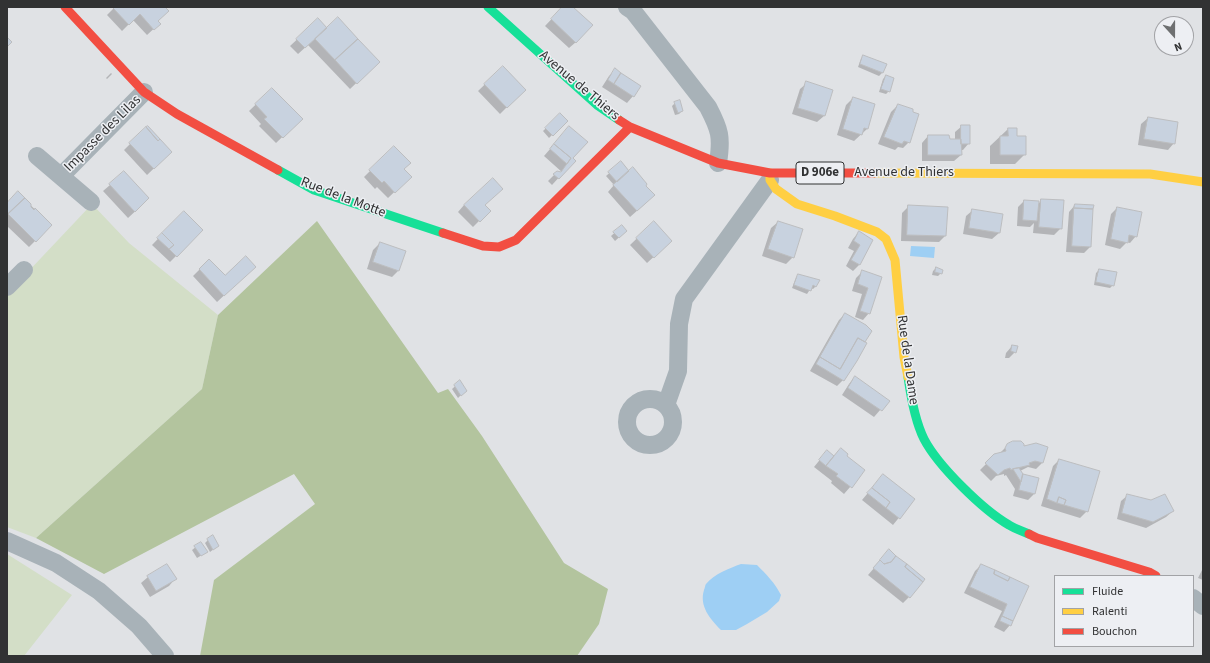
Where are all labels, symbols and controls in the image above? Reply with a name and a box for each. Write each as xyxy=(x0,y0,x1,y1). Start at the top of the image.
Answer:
north arrow xyxy=(1154,16,1194,56)
text: N xyxy=(1172,38,1184,55)
street label: Avenue de Thiers xyxy=(535,48,623,124)
street label: Impasse des Lilas xyxy=(61,92,145,176)
road number: D 906e xyxy=(796,162,844,184)
street label: Avenue de Thiers xyxy=(854,165,954,181)
street label: Rue de la Motte xyxy=(298,174,388,222)
street label: Rue de la Dame xyxy=(892,314,922,406)
legend xyxy=(1054,575,1194,647)
text: Fluide xyxy=(1092,583,1123,600)
text: Ralenti xyxy=(1092,603,1127,620)
text: Bouchon xyxy=(1092,623,1137,640)

